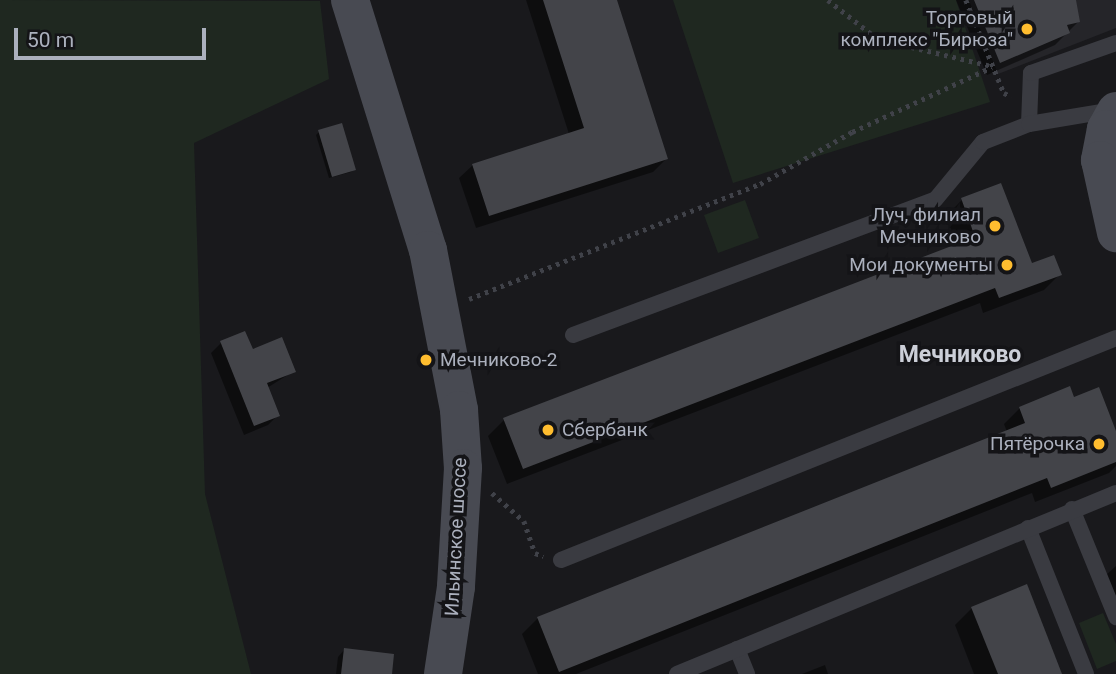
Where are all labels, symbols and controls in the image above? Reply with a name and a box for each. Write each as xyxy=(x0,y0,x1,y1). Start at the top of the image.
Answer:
place label: Торговый комплекс "Бирюза" xyxy=(841,7,1013,51)
scale bar xyxy=(18,14,210,58)
marker: Торговый комплекс "Бирюза" xyxy=(1019,21,1035,37)
text: 50 m xyxy=(27,28,74,52)
place label: Луч, филиал Мечниково xyxy=(872,204,981,248)
marker: Луч, филиал Мечниково xyxy=(987,218,1003,234)
place label: Мои документы xyxy=(849,254,993,276)
marker: Мои документы xyxy=(999,257,1015,273)
district label: Мечниково xyxy=(899,341,1021,369)
place label: Мечниково-2 xyxy=(440,349,557,371)
marker: Мечниково-2 xyxy=(418,352,434,368)
place label: Сбербанк xyxy=(562,419,648,441)
marker: Сбербанк xyxy=(540,422,556,438)
place label: Пятёрочка xyxy=(990,433,1085,455)
marker: Пятёрочка xyxy=(1091,436,1107,452)
street label: Ильинское шоссе xyxy=(440,457,472,617)

